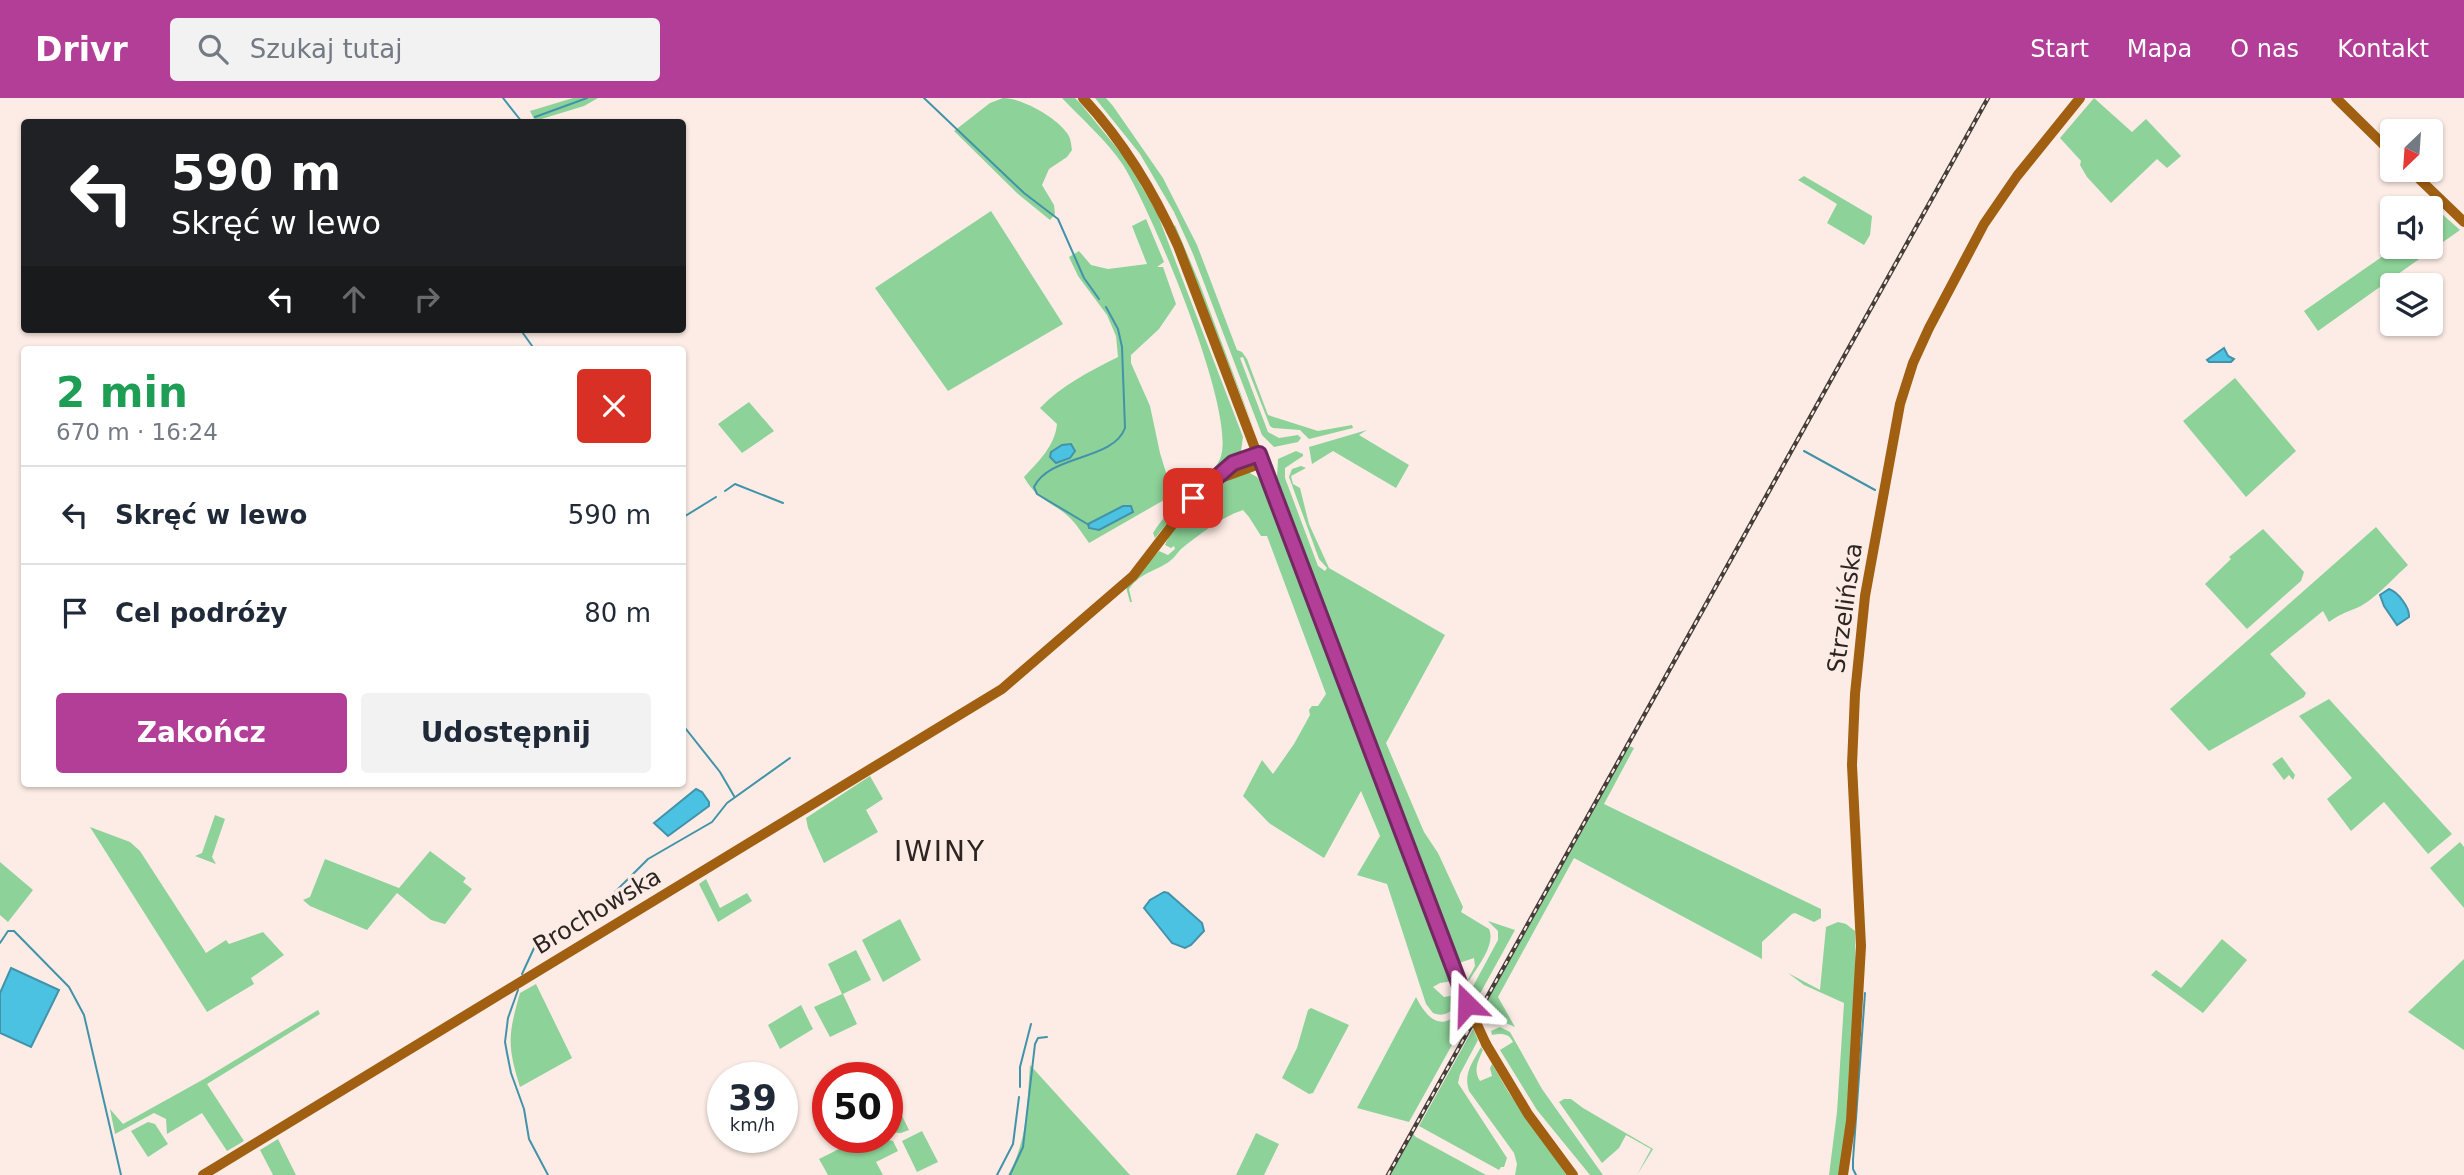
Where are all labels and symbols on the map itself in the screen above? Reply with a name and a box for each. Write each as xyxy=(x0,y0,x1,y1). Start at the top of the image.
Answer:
north arrow xyxy=(2380,119,2443,182)
pin xyxy=(1163,468,1223,528)
street label: Strzelińska xyxy=(1822,541,1868,675)
district label: IWINY xyxy=(894,835,986,868)
street label: Brochowska xyxy=(528,862,666,960)
position arrow xyxy=(1430,967,1504,1041)
speed limit sign: 50 xyxy=(812,1062,903,1153)

